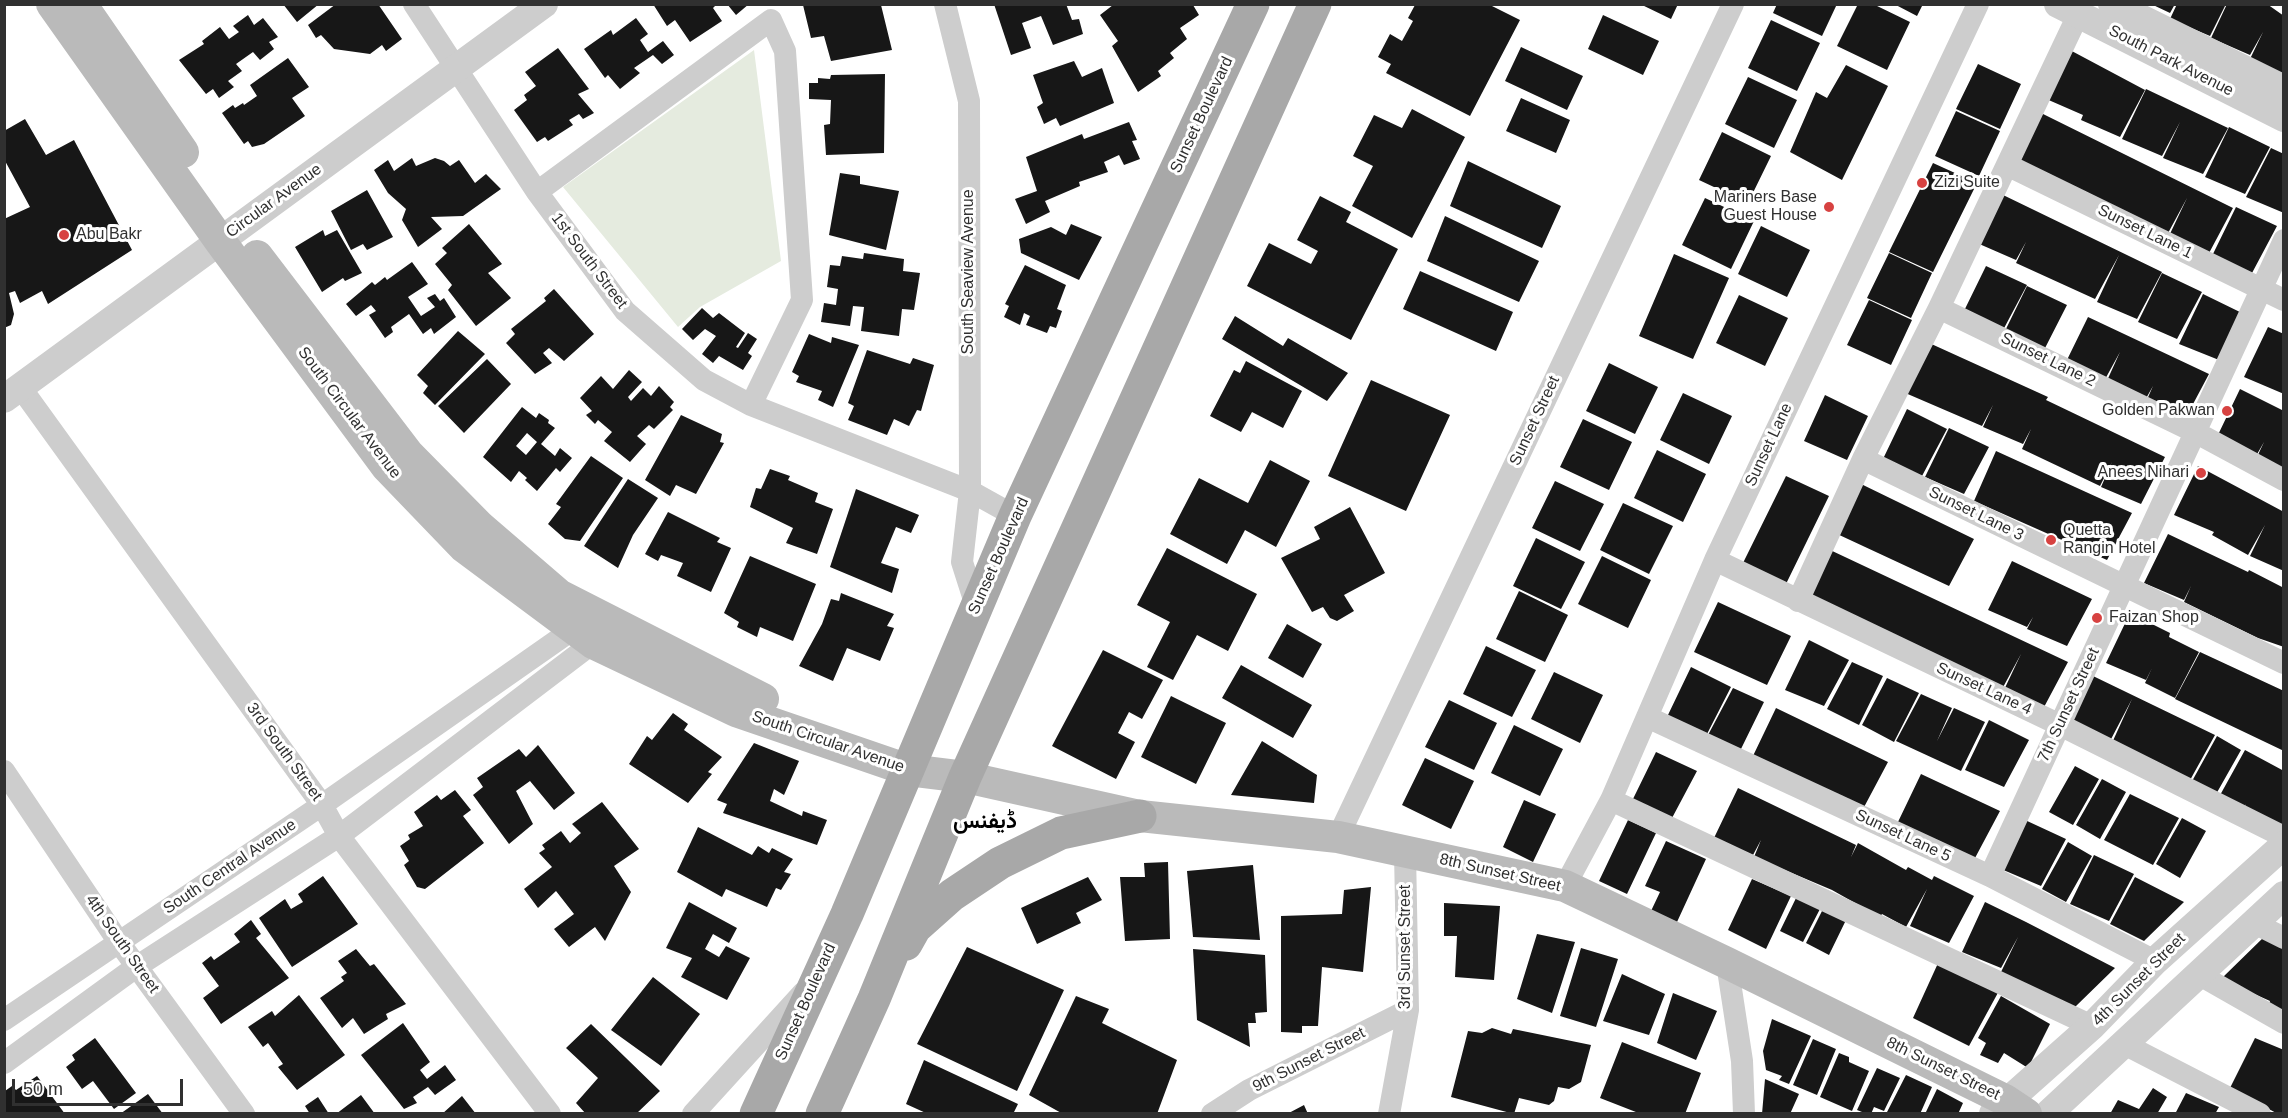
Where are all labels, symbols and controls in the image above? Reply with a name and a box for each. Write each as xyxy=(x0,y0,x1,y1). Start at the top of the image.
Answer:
street label: South Park Avenue xyxy=(2105,21,2237,101)
street label: Sunset Boulevard xyxy=(1167,54,1237,176)
street label: Circular Avenue xyxy=(222,160,326,242)
place label: Zizi Suite xyxy=(1934,173,2000,193)
marker: Zizi Suite xyxy=(1915,176,1929,190)
place label: Mariners Base Guest House xyxy=(1714,188,1817,226)
street label: South Seaview Avenue xyxy=(959,189,979,355)
marker: Mariners Base Guest House xyxy=(1822,200,1836,214)
street label: Sunset Lane 1 xyxy=(2094,201,2196,263)
street label: 1st South Street xyxy=(547,209,631,313)
place label: Abu Bakr xyxy=(76,225,142,245)
marker: Abu Bakr xyxy=(57,228,71,242)
street label: Sunset Lane 2 xyxy=(1997,329,2099,391)
street label: South Circular Avenue xyxy=(293,343,405,483)
street label: Sunset Street xyxy=(1506,373,1564,469)
street label: Sunset Lane xyxy=(1741,400,1797,490)
place label: Golden Pakwan xyxy=(2102,401,2215,421)
marker: Golden Pakwan xyxy=(2220,404,2234,418)
place label: Anees Nihari xyxy=(2097,463,2189,483)
marker: Anees Nihari xyxy=(2194,466,2208,480)
street label: Sunset Lane 3 xyxy=(1925,483,2027,545)
street label: Sunset Boulevard xyxy=(965,494,1033,618)
place label: Quetta Rangin Hotel xyxy=(2063,521,2156,559)
marker: Quetta Rangin Hotel xyxy=(2044,533,2058,547)
place label: Faizan Shop xyxy=(2109,608,2199,628)
marker: Faizan Shop xyxy=(2090,611,2104,625)
street label: 7th Sunset Street xyxy=(2034,645,2104,765)
street label: Sunset Lane 4 xyxy=(1933,658,2035,720)
street label: 3rd South Street xyxy=(242,699,326,805)
street label: South Circular Avenue xyxy=(749,707,907,777)
street label: Sunset Lane 5 xyxy=(1852,805,1954,867)
district label: ڈیفنس xyxy=(953,809,1017,835)
street label: South Central Avenue xyxy=(160,815,300,919)
street label: 8th Sunset Street xyxy=(1438,850,1562,896)
street label: 3rd Sunset Street xyxy=(1396,885,1416,1009)
street label: 4th South Street xyxy=(81,891,163,997)
street label: 4th Sunset Street xyxy=(2089,930,2189,1030)
street label: Sunset Boulevard xyxy=(772,940,840,1064)
street label: 9th Sunset Street xyxy=(1250,1023,1368,1097)
street label: 8th Sunset Street xyxy=(1883,1033,2003,1105)
scale bar xyxy=(15,1067,186,1105)
text: 50 m xyxy=(23,1079,63,1099)

